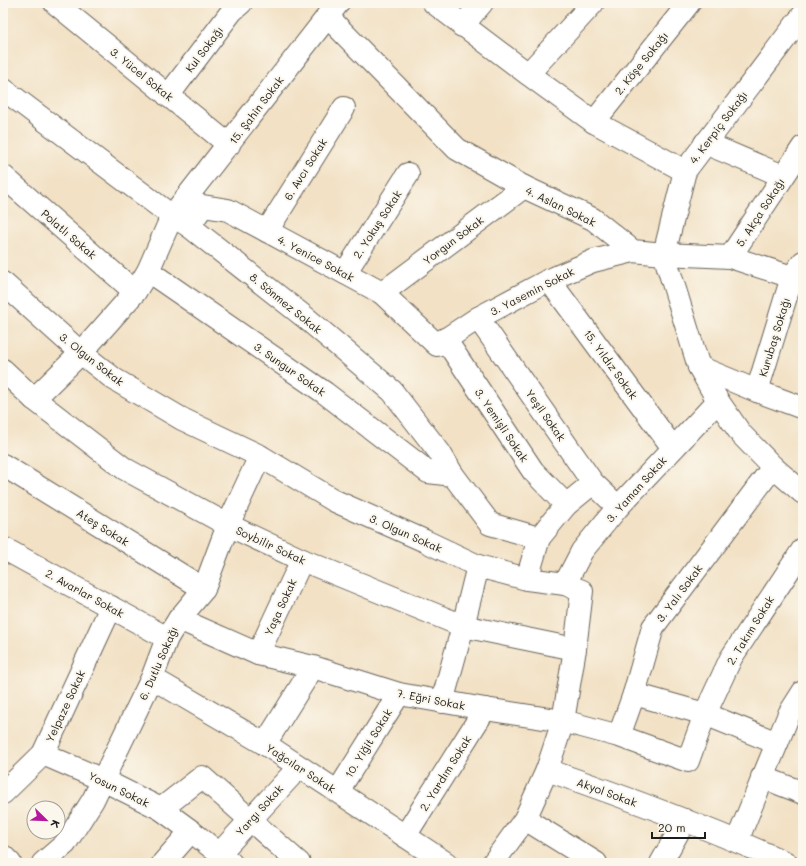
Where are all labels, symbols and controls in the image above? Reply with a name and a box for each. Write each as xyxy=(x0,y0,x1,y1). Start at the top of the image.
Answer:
street label: Kul Sokağı xyxy=(182,23,226,75)
street label: 2. Köşe Sokağı xyxy=(611,28,671,98)
street label: 3. Yücel Sokak xyxy=(107,44,177,104)
street label: 15. Şahin Sokak xyxy=(225,73,287,147)
street label: 4. Kerpiç Sokağı xyxy=(686,87,750,167)
street label: 6. Avcı Sokak xyxy=(280,135,330,203)
street label: 5. Akça Sokağı xyxy=(732,175,788,249)
street label: 4. Aslan Sokak xyxy=(523,182,599,230)
street label: 2. Yokuş Sokak xyxy=(349,187,405,261)
street label: Polatlı Sokak xyxy=(38,206,100,262)
street label: Yorgun Sokak xyxy=(420,212,487,268)
street label: 4. Yenice Sokak xyxy=(275,231,357,285)
street label: 3. Yasemin Sokak xyxy=(487,263,577,319)
street label: 8. Sönmez Sokak xyxy=(247,269,325,337)
street label: Kurubaş Sokağı xyxy=(755,296,793,378)
street label: 15. Yıldız Sokak xyxy=(581,326,642,402)
street label: 3. Olgun Sokak xyxy=(57,329,127,389)
street label: 3. Sungur Sokak xyxy=(251,339,329,399)
street label: 3. Yemişli Sokak xyxy=(472,385,532,465)
street label: Yeşil Sokak xyxy=(523,386,570,444)
street label: 3. Yaman Sokak xyxy=(602,453,670,525)
street label: Ateş Sokak xyxy=(74,505,132,549)
street label: 3. Olgun Sokak xyxy=(367,510,445,556)
street label: Soybilir Sokak xyxy=(234,522,308,568)
street label: 3. Yalı Sokak xyxy=(652,561,706,625)
street label: 2. Avarlar Sokak xyxy=(43,565,127,621)
street label: Yaşa Sokak xyxy=(260,576,300,638)
street label: 2. Takım Sokak xyxy=(723,593,777,667)
street label: 6. Dutlu Sokağı xyxy=(135,624,181,702)
street label: Yelpaze Sokak xyxy=(42,667,88,745)
street label: 7. Eğri Sokak xyxy=(396,685,467,713)
street label: 10. Yiğit Sokak xyxy=(341,706,395,780)
street label: 2. Yardım Sokak xyxy=(416,732,474,814)
street label: Yağcılar Sokak xyxy=(263,740,339,796)
street label: Yosun Sokak xyxy=(86,768,152,810)
street label: Akyol Sokak xyxy=(575,774,639,810)
street label: Yargı Sokak xyxy=(232,781,286,839)
north arrow xyxy=(26,800,66,840)
scale bar xyxy=(652,814,705,840)
text: K xyxy=(47,818,64,830)
text: 20 m xyxy=(658,819,686,835)

